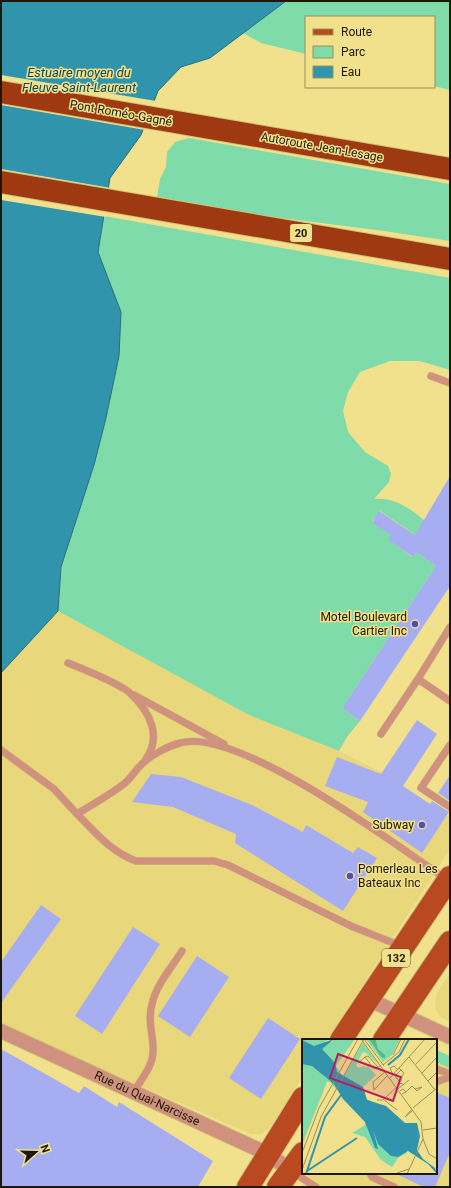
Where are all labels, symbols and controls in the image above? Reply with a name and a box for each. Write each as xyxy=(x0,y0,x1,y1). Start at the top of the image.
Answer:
legend xyxy=(305,16,435,88)
text: Route xyxy=(341,25,372,39)
text: Parc xyxy=(341,45,365,59)
water label: Estuaire moyen du Fleuve Saint-Laurent xyxy=(22,65,137,95)
text: Eau xyxy=(341,65,361,79)
street label: Pont Roméo-Gagné xyxy=(69,97,173,129)
street label: Autoroute Jean-Lesage xyxy=(260,129,384,165)
road number: 20 xyxy=(290,224,312,242)
place label: Motel Boulevard Cartier Inc xyxy=(320,610,407,638)
marker: Motel Boulevard Cartier Inc xyxy=(410,619,420,629)
place label: Subway xyxy=(372,818,414,832)
marker: Subway xyxy=(417,820,427,830)
place label: Pomerleau Les Bateaux Inc xyxy=(358,862,438,890)
marker: Pomerleau Les Bateaux Inc xyxy=(345,871,355,881)
road number: 132 xyxy=(382,949,410,967)
inset map xyxy=(302,1039,437,1174)
street label: Rue du Quai-Narcisse xyxy=(92,1068,202,1129)
north arrow xyxy=(16,1132,56,1172)
text: N xyxy=(37,1143,52,1155)

